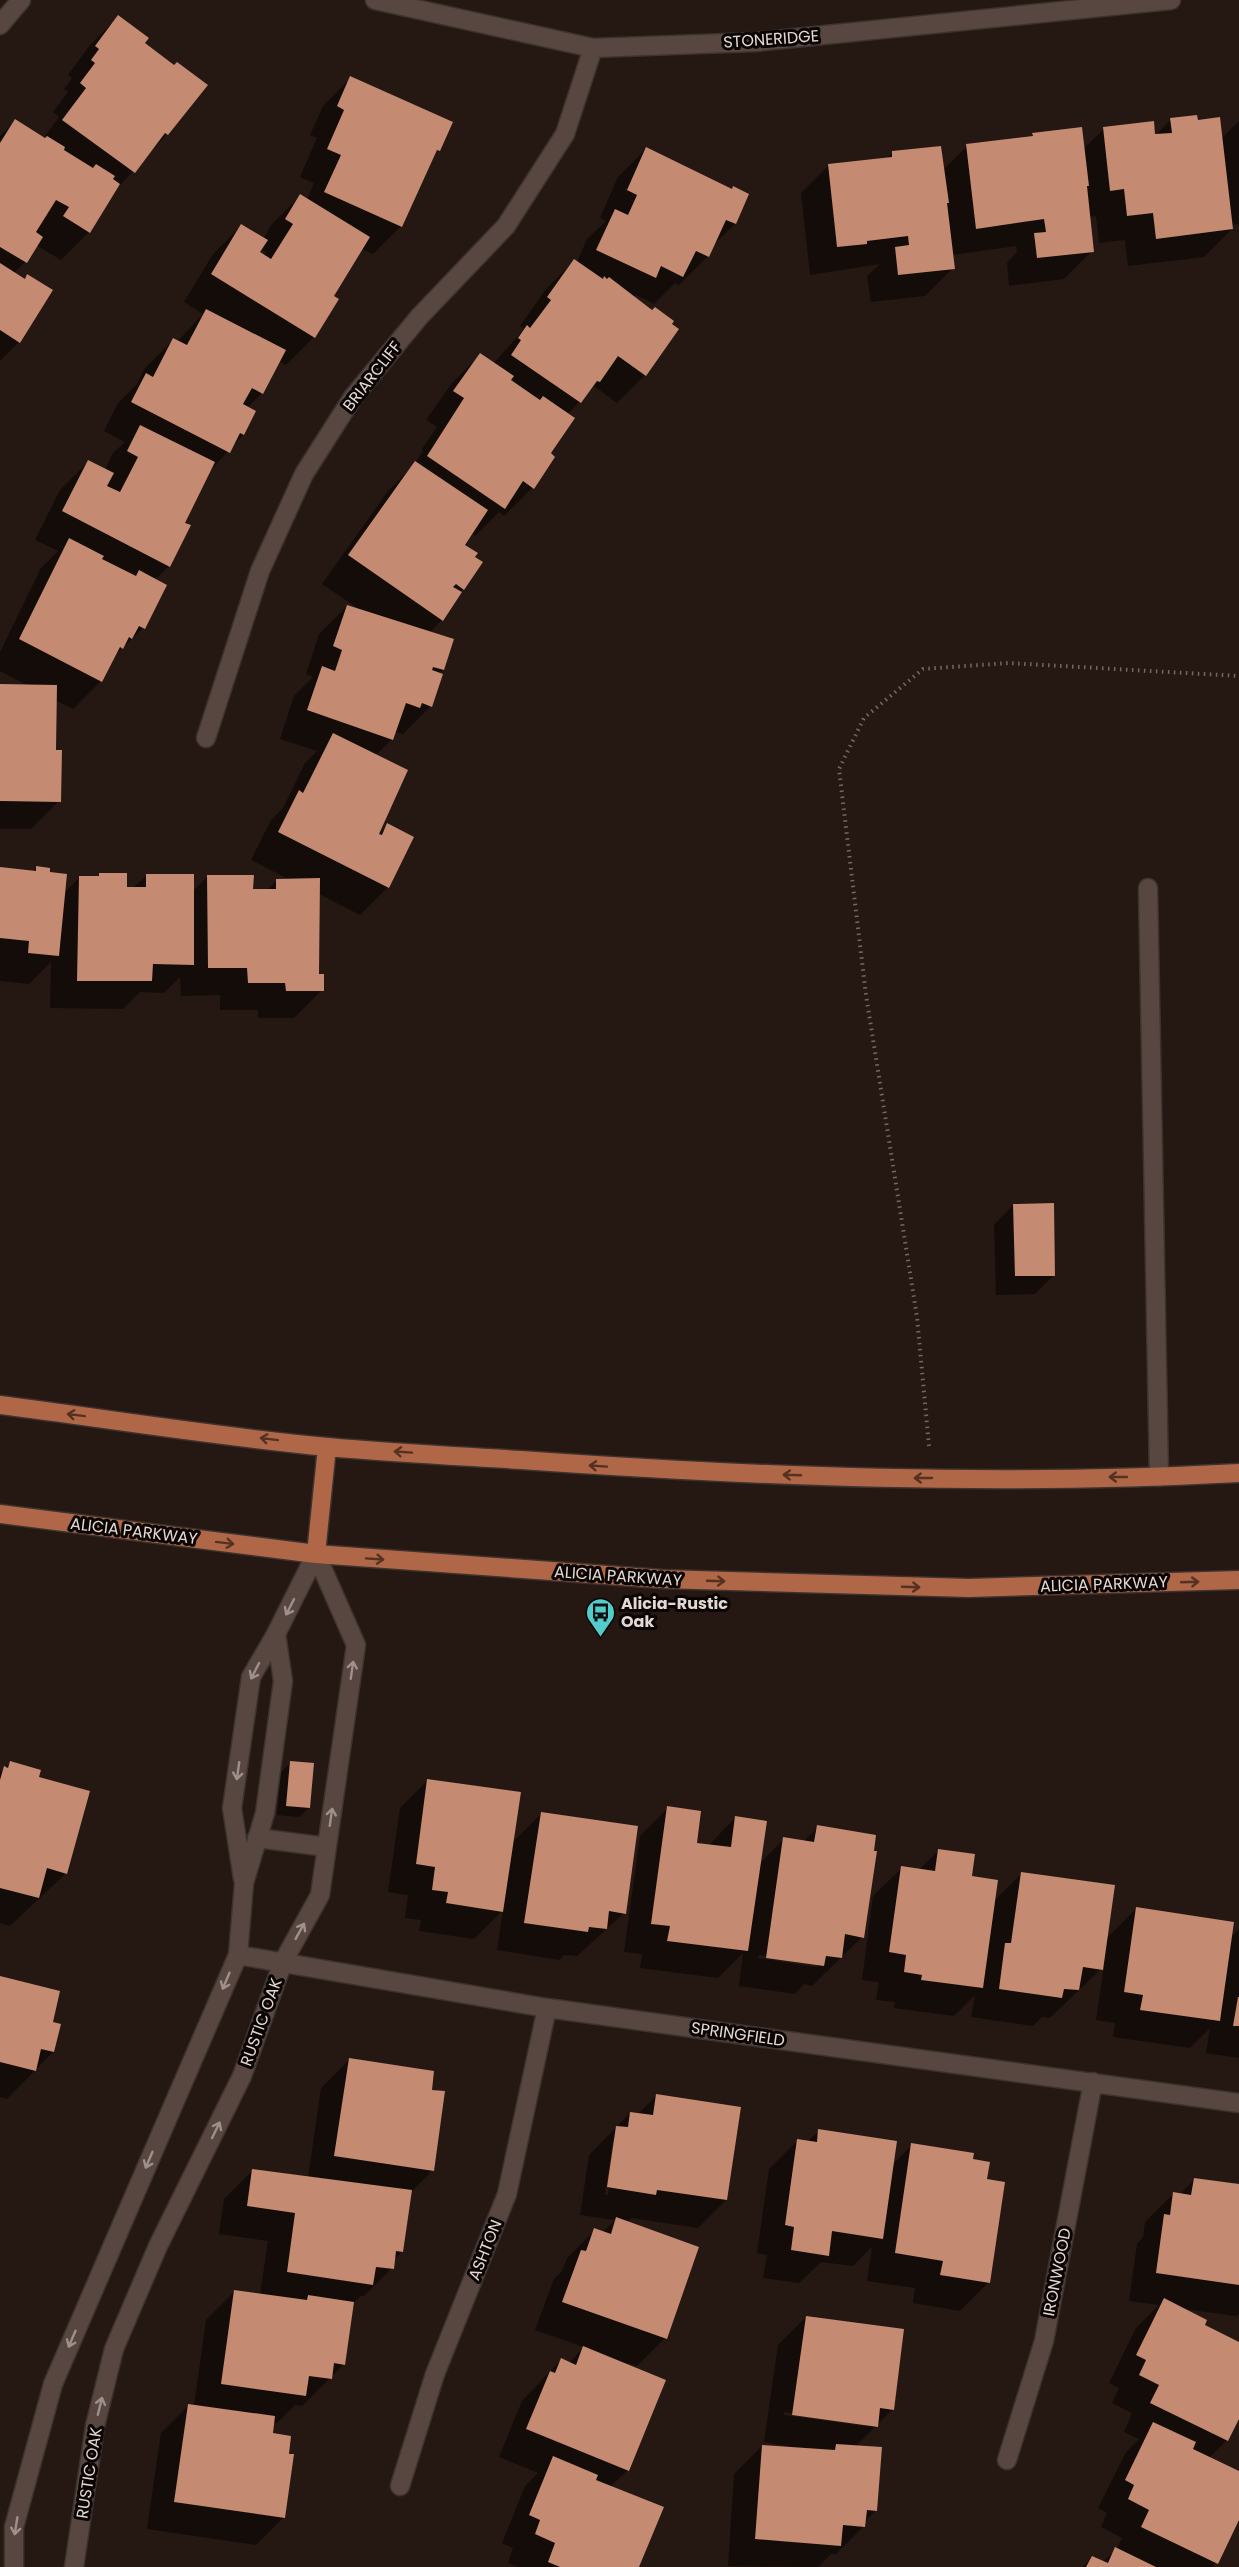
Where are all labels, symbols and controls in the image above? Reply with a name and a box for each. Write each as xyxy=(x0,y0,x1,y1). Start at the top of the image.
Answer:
street label: STONERIDGE xyxy=(722,24,820,54)
street label: BRIARCLIFF xyxy=(337,336,407,416)
one-way arrow xyxy=(66,1409,86,1420)
one-way arrow xyxy=(260,1434,279,1445)
one-way arrow xyxy=(394,1446,414,1457)
one-way arrow xyxy=(588,1460,608,1471)
one-way arrow xyxy=(783,1469,803,1481)
one-way arrow xyxy=(1108,1471,1128,1483)
one-way arrow xyxy=(913,1472,933,1483)
street label: ALICIA PARKWAY xyxy=(69,1512,200,1550)
one-way arrow xyxy=(214,1537,234,1548)
one-way arrow xyxy=(364,1553,384,1564)
street label: ALICIA PARKWAY xyxy=(553,1560,683,1592)
street label: ALICIA PARKWAY xyxy=(1040,1570,1169,1598)
one-way arrow xyxy=(706,1575,726,1587)
one-way arrow xyxy=(1179,1576,1199,1587)
one-way arrow xyxy=(900,1581,920,1592)
place label: Alicia-Rustic Oak xyxy=(621,1592,728,1633)
bus stop icon: Alicia-Rustic Oak xyxy=(584,1596,616,1638)
one-way arrow xyxy=(284,1597,295,1615)
one-way arrow xyxy=(347,1661,358,1680)
one-way arrow xyxy=(249,1662,261,1679)
one-way arrow xyxy=(232,1760,243,1780)
one-way arrow xyxy=(326,1807,337,1827)
one-way arrow xyxy=(295,1923,306,1941)
one-way arrow xyxy=(220,1972,232,1990)
street label: RUSTIC OAK xyxy=(234,1974,288,2069)
street label: SPRINGFIELD xyxy=(690,2016,786,2052)
one-way arrow xyxy=(210,2121,222,2139)
one-way arrow xyxy=(143,2151,155,2169)
street label: ASHTON xyxy=(462,2216,508,2284)
street label: IRONWOOD xyxy=(1037,2226,1077,2318)
one-way arrow xyxy=(66,2330,77,2348)
one-way arrow xyxy=(95,2397,107,2416)
street label: RUSTIC OAK xyxy=(70,2425,108,2520)
one-way arrow xyxy=(10,2515,21,2535)

